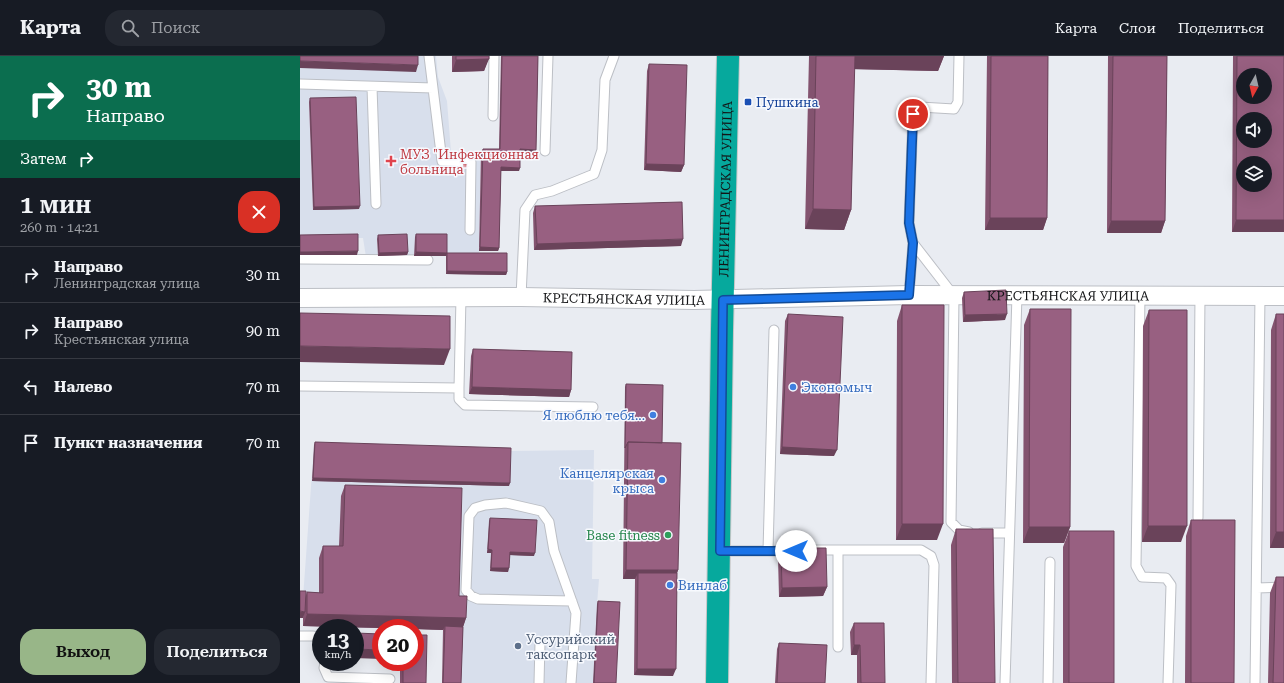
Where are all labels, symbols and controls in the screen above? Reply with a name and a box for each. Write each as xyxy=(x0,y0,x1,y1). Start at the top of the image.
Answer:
search box xyxy=(105,10,385,46)
text: Карта xyxy=(20,16,81,39)
icon: search xyxy=(119,17,141,39)
text: Поиск xyxy=(151,19,200,37)
text: Карта xyxy=(1055,20,1097,36)
text: Слои xyxy=(1119,20,1156,36)
text: Поделиться xyxy=(1178,20,1264,36)
north arrow xyxy=(1236,68,1272,104)
map controls xyxy=(1236,68,1272,192)
text: 30 m xyxy=(86,71,151,104)
icon: right xyxy=(20,72,72,124)
place label: Пушкина xyxy=(756,95,819,110)
marker: Пушкина xyxy=(743,97,753,107)
pin xyxy=(896,97,930,131)
street label: ЛЕНИНГРАДСКАЯ УЛИЦА xyxy=(716,101,735,277)
icon: arrive xyxy=(902,103,924,125)
text: Направо xyxy=(86,105,165,126)
button: sound xyxy=(1236,112,1272,148)
place label: МУЗ "Инфекционная больница" xyxy=(400,147,539,177)
icon: right xyxy=(75,148,97,170)
text: Затем xyxy=(20,150,67,168)
marker: МУЗ "Инфекционная больница" xyxy=(385,155,397,167)
button: layers xyxy=(1236,156,1272,192)
text: 1 мин xyxy=(20,191,91,219)
button: close xyxy=(238,191,280,233)
text: 260 m · 14:21 xyxy=(20,220,99,235)
text: Направо xyxy=(54,258,123,276)
icon: right xyxy=(20,264,42,286)
text: 30 m xyxy=(246,266,280,284)
text: Ленинградская улица xyxy=(54,276,200,291)
street label: КРЕСТЬЯНСКАЯ УЛИЦА xyxy=(987,288,1149,304)
street label: КРЕСТЬЯНСКАЯ УЛИЦА xyxy=(543,290,705,308)
text: Направо xyxy=(54,314,123,332)
icon: right xyxy=(20,320,42,342)
text: 90 m xyxy=(246,322,280,340)
text: Крестьянская улица xyxy=(54,332,189,347)
icon: left xyxy=(20,376,42,398)
text: Налево xyxy=(54,378,113,396)
text: 70 m xyxy=(246,378,280,396)
place label: Экономыч xyxy=(801,380,872,395)
marker: Экономыч xyxy=(788,382,798,392)
place label: Я люблю тебя... xyxy=(543,408,645,423)
marker: Я люблю тебя... xyxy=(648,410,658,420)
icon: arrive xyxy=(20,432,42,454)
text: Пункт назначения xyxy=(54,434,202,452)
text: 70 m xyxy=(246,434,280,452)
place label: Канцелярская крыса xyxy=(560,466,654,496)
marker: Канцелярская крыса xyxy=(657,475,667,485)
place label: Base fitness xyxy=(586,528,660,543)
marker: Base fitness xyxy=(663,530,673,540)
position arrow xyxy=(775,530,817,572)
place label: Винлаб xyxy=(678,578,727,593)
marker: Винлаб xyxy=(665,580,675,590)
speed limit sign: 20 xyxy=(372,619,424,671)
text: 13 xyxy=(327,628,349,652)
button: Выход xyxy=(20,629,146,675)
button: Поделиться xyxy=(154,629,280,675)
place label: Уссурийский таксопарк xyxy=(526,632,615,662)
marker: Уссурийский таксопарк xyxy=(513,641,523,651)
text: km/h xyxy=(325,649,351,660)

